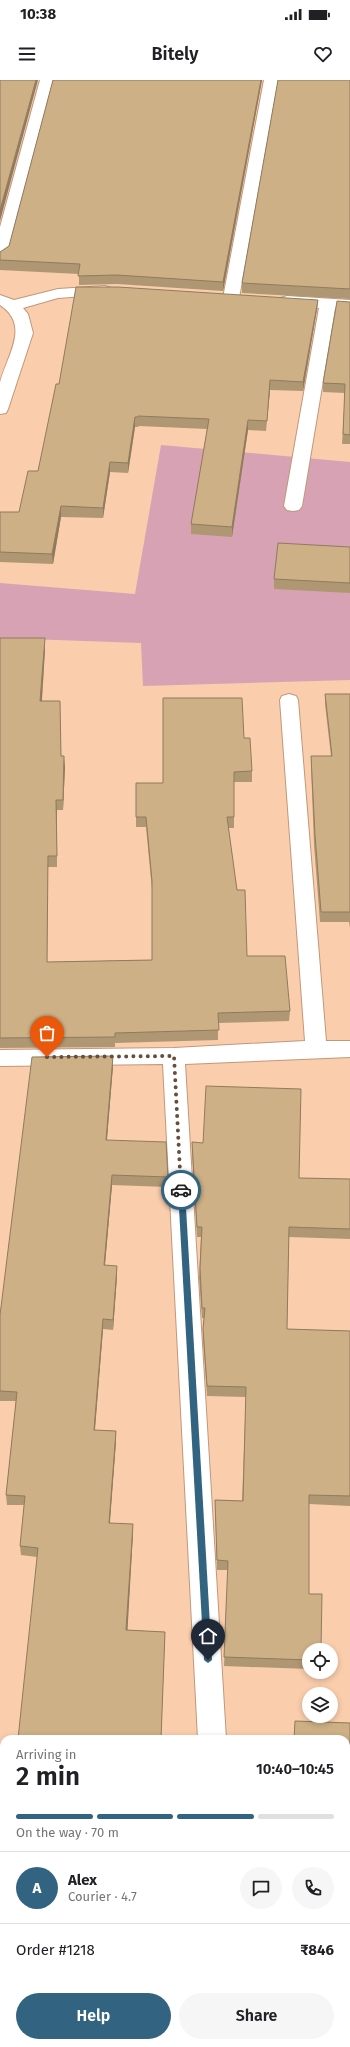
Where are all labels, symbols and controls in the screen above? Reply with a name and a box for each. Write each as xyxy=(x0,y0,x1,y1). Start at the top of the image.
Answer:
text: 10:38 xyxy=(20,5,56,23)
icon: menu xyxy=(16,43,38,65)
text: Bitely xyxy=(152,43,198,65)
icon: heart xyxy=(312,43,334,65)
pin xyxy=(30,1016,64,1057)
icon: bag xyxy=(36,1022,58,1044)
courier xyxy=(161,1170,201,1210)
icon: car xyxy=(170,1179,192,1201)
pin xyxy=(191,1619,225,1660)
icon: home xyxy=(197,1625,219,1647)
map controls xyxy=(302,1643,338,1723)
button: locate xyxy=(302,1643,338,1679)
button: layers xyxy=(302,1687,338,1723)
text: Arriving in xyxy=(16,1747,76,1762)
text: 10:40–10:45 xyxy=(256,1760,334,1778)
text: 2 min xyxy=(16,1761,80,1792)
text: On the way · 70 m xyxy=(16,1825,119,1840)
button: chat xyxy=(240,1867,282,1909)
button: phone xyxy=(292,1867,334,1909)
text: Alex xyxy=(68,1871,97,1889)
text: A xyxy=(33,1879,41,1897)
text: Courier · 4.7 xyxy=(68,1889,137,1904)
text: Order #1218 xyxy=(16,1941,95,1959)
text: ₹846 xyxy=(300,1941,334,1959)
button: Help xyxy=(16,1993,171,2039)
button: Share xyxy=(179,1993,334,2039)

